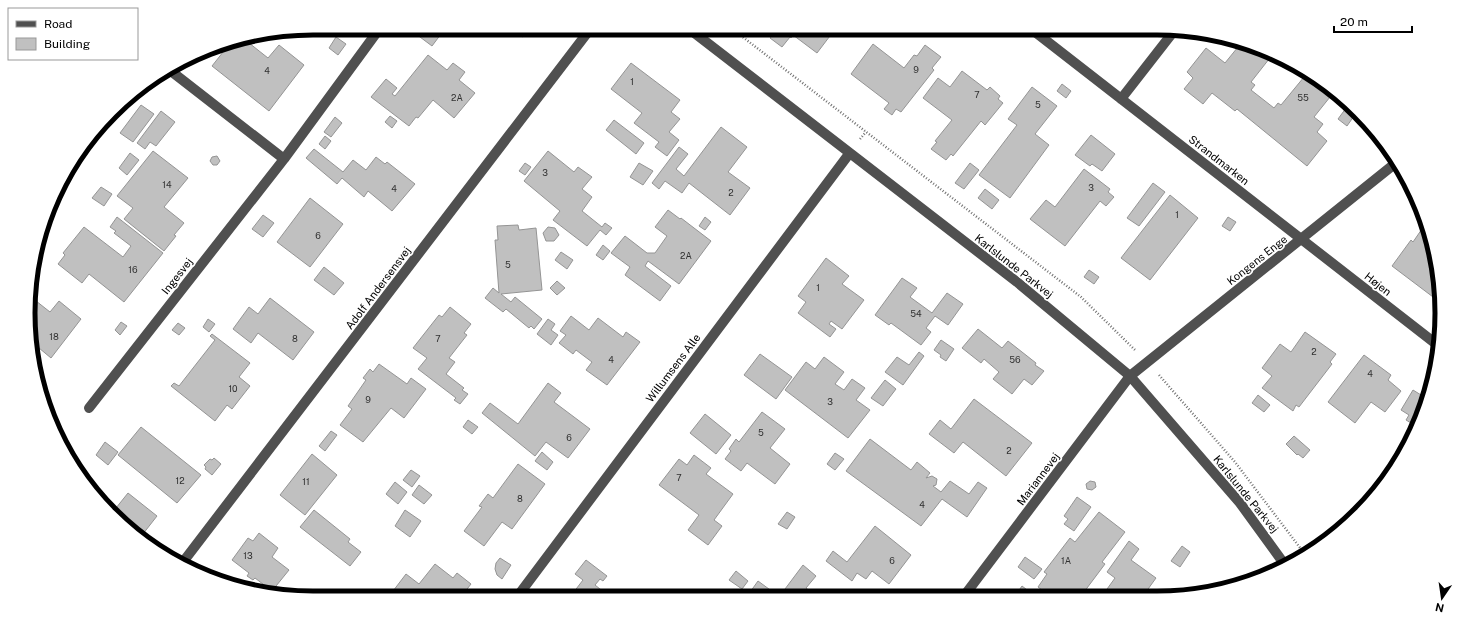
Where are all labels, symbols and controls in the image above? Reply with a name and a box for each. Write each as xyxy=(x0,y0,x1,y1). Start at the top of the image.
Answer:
legend xyxy=(8,8,138,60)
scale bar xyxy=(1334,8,1412,34)
text: 20 m xyxy=(1340,15,1368,29)
text: Road xyxy=(44,17,72,31)
text: Building xyxy=(44,37,90,51)
house number: 9 xyxy=(913,64,919,75)
house number: 4 xyxy=(264,65,270,76)
house number: 1 xyxy=(630,76,634,87)
house number: 7 xyxy=(974,89,980,100)
house number: 2A xyxy=(451,92,463,103)
house number: 55 xyxy=(1297,92,1309,103)
house number: 5 xyxy=(1035,99,1041,110)
street label: Strandmarken xyxy=(1187,133,1251,187)
house number: 3 xyxy=(542,167,548,178)
house number: 14 xyxy=(162,179,172,190)
house number: 3 xyxy=(1088,182,1094,193)
house number: 4 xyxy=(391,183,397,194)
house number: 2 xyxy=(728,187,734,198)
house number: 1 xyxy=(1175,209,1179,220)
house number: 6 xyxy=(315,230,321,241)
street label: Karlslunde Parkvej xyxy=(972,232,1056,300)
street label: Kongens Enge xyxy=(1225,233,1289,287)
street label: Adolf Andersensvej xyxy=(343,244,413,332)
house number: 2A xyxy=(680,250,692,261)
street label: Ingesvej xyxy=(159,256,195,296)
house number: 5 xyxy=(505,259,511,270)
house number: 16 xyxy=(128,264,138,275)
street label: Højen xyxy=(1362,270,1394,298)
house number: 1 xyxy=(816,282,820,293)
house number: 54 xyxy=(910,308,922,319)
house number: 18 xyxy=(49,331,59,342)
street label: Willumsens Alle xyxy=(644,332,702,404)
house number: 8 xyxy=(292,333,298,344)
house number: 7 xyxy=(435,333,441,344)
house number: 2 xyxy=(1311,346,1317,357)
house number: 4 xyxy=(608,354,614,365)
house number: 56 xyxy=(1009,354,1021,365)
house number: 4 xyxy=(1367,368,1373,379)
house number: 10 xyxy=(228,383,238,394)
house number: 9 xyxy=(365,394,371,405)
house number: 3 xyxy=(827,396,833,407)
house number: 5 xyxy=(758,427,764,438)
house number: 6 xyxy=(566,432,572,443)
house number: 2 xyxy=(1006,445,1012,456)
street label: Mariannevej xyxy=(1014,450,1062,507)
street label: Karlslunde Parkvej xyxy=(1211,453,1281,535)
house number: 7 xyxy=(676,472,682,483)
house number: 12 xyxy=(175,475,185,486)
house number: 11 xyxy=(302,476,310,487)
house number: 8 xyxy=(517,493,523,504)
house number: 4 xyxy=(919,499,925,510)
house number: 13 xyxy=(243,550,253,561)
house number: 6 xyxy=(889,555,895,566)
house number: 1A xyxy=(1061,555,1072,566)
north arrow xyxy=(1422,578,1462,618)
text: N xyxy=(1434,601,1445,615)

